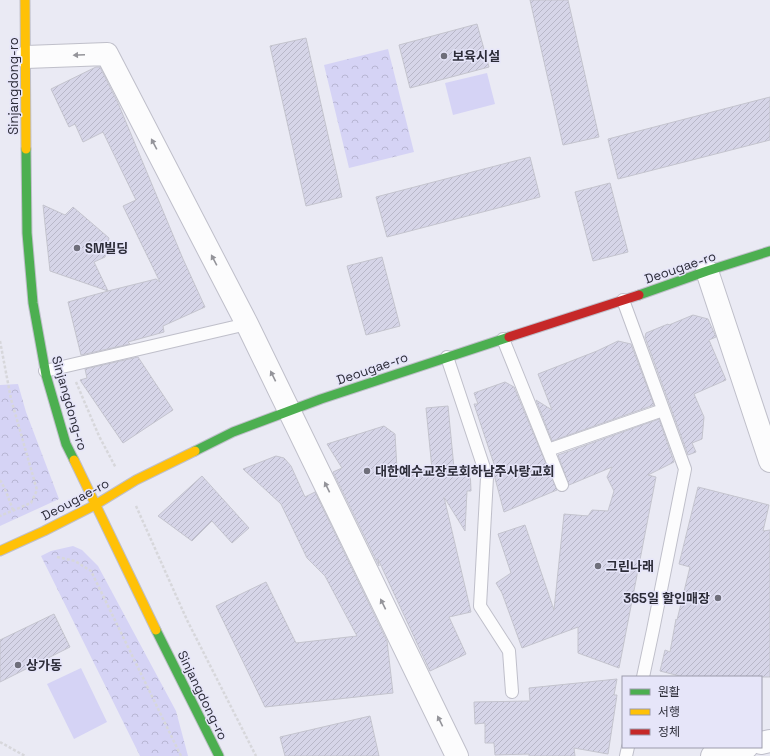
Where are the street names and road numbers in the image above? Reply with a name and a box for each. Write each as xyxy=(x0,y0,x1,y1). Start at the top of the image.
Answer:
street label: Sinjangdong-ro xyxy=(5,37,22,135)
street label: Deougae-ro xyxy=(642,247,718,288)
street label: Deougae-ro xyxy=(334,348,410,389)
street label: Sinjangdong-ro xyxy=(48,354,91,452)
street label: Deougae-ro xyxy=(38,475,112,524)
street label: Sinjangdong-ro xyxy=(174,648,232,743)

